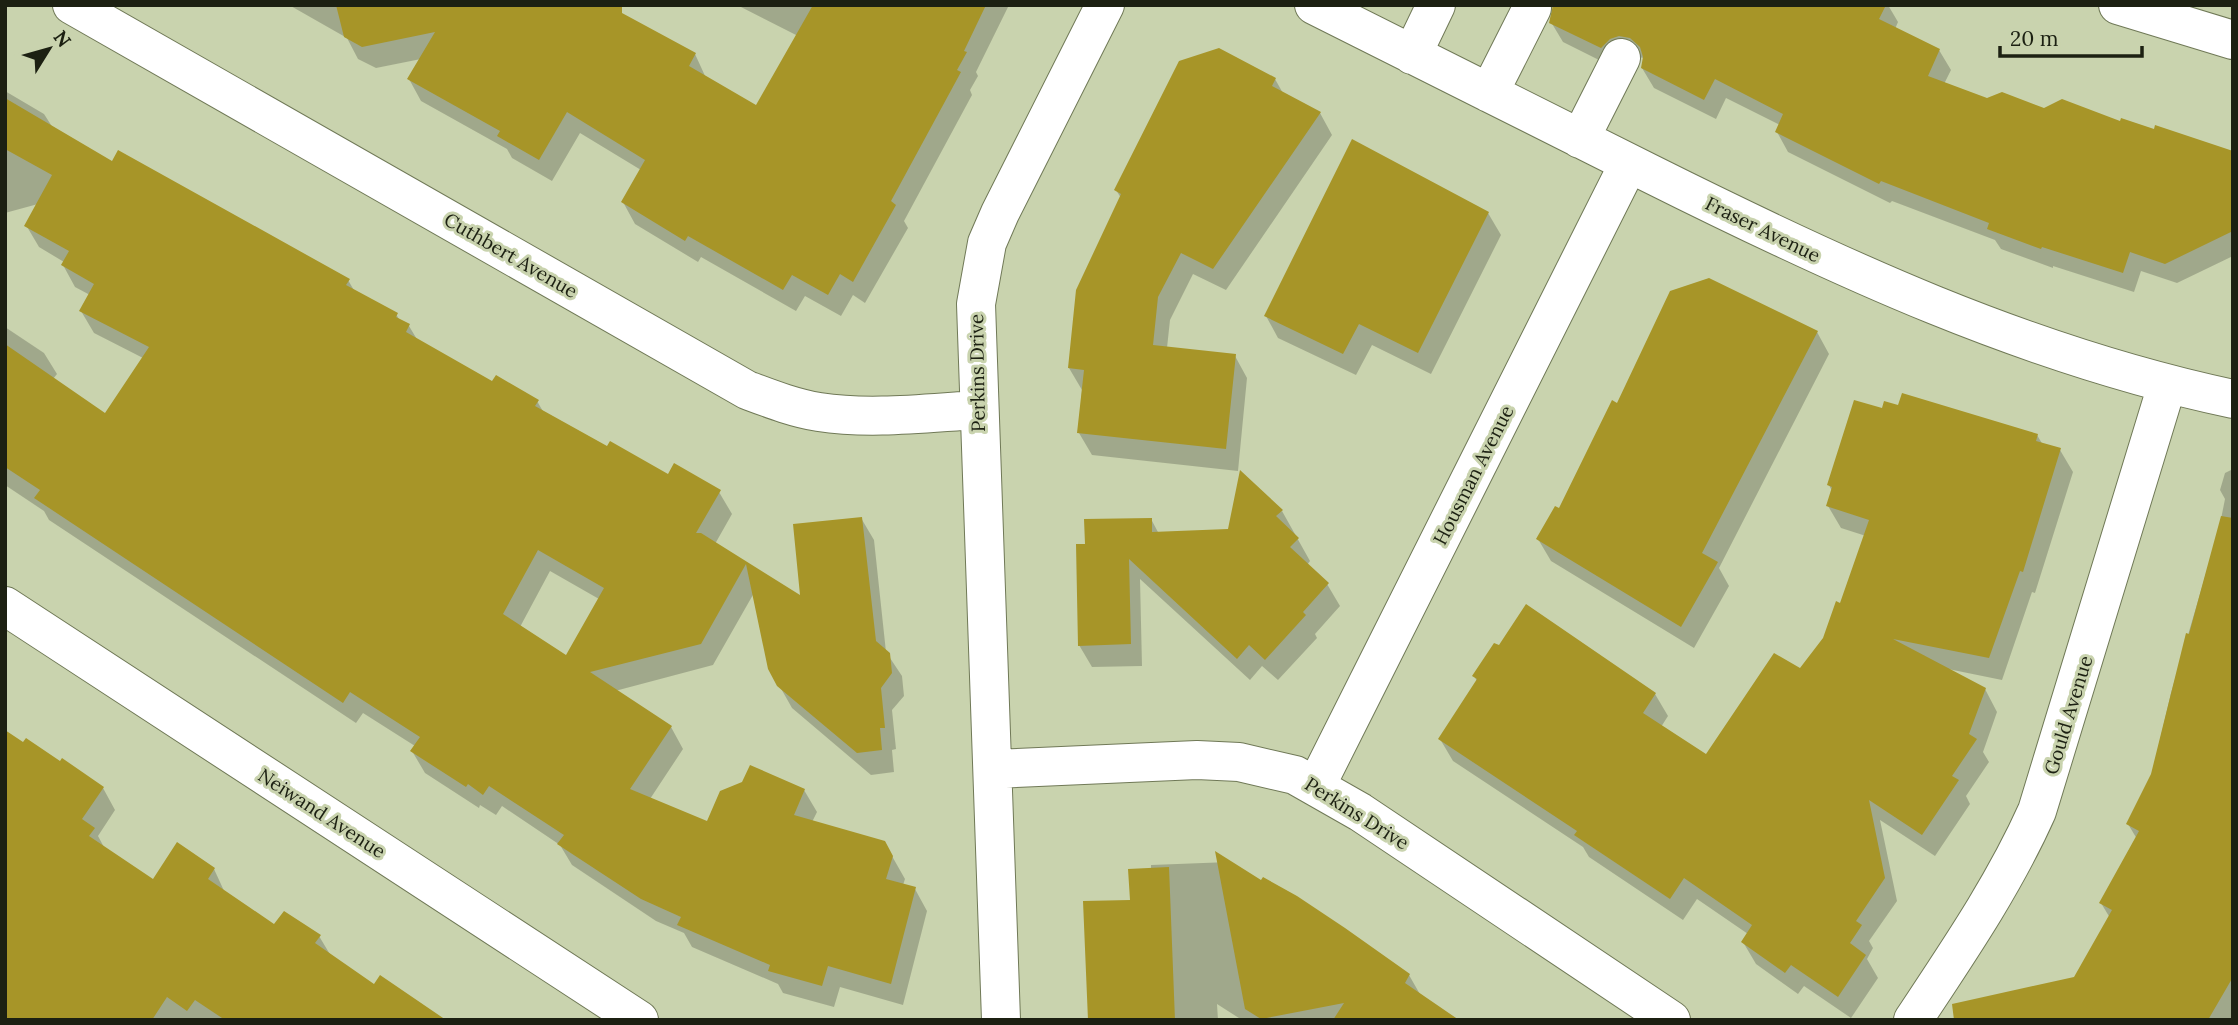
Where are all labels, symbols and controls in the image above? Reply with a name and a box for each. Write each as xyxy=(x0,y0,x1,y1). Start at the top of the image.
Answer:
north arrow xyxy=(14,14,84,84)
scale bar xyxy=(2000,14,2142,58)
text: 20 m xyxy=(2010,25,2059,52)
text: N xyxy=(49,26,77,52)
street label: Fraser Avenue xyxy=(1702,191,1824,267)
street label: Cuthbert Avenue xyxy=(440,207,582,303)
street label: Perkins Drive xyxy=(964,314,990,432)
street label: Housman Avenue xyxy=(1427,401,1519,549)
street label: Gould Avenue xyxy=(2039,653,2097,777)
street label: Neiwand Avenue xyxy=(254,763,390,863)
street label: Perkins Drive xyxy=(1301,772,1413,854)

